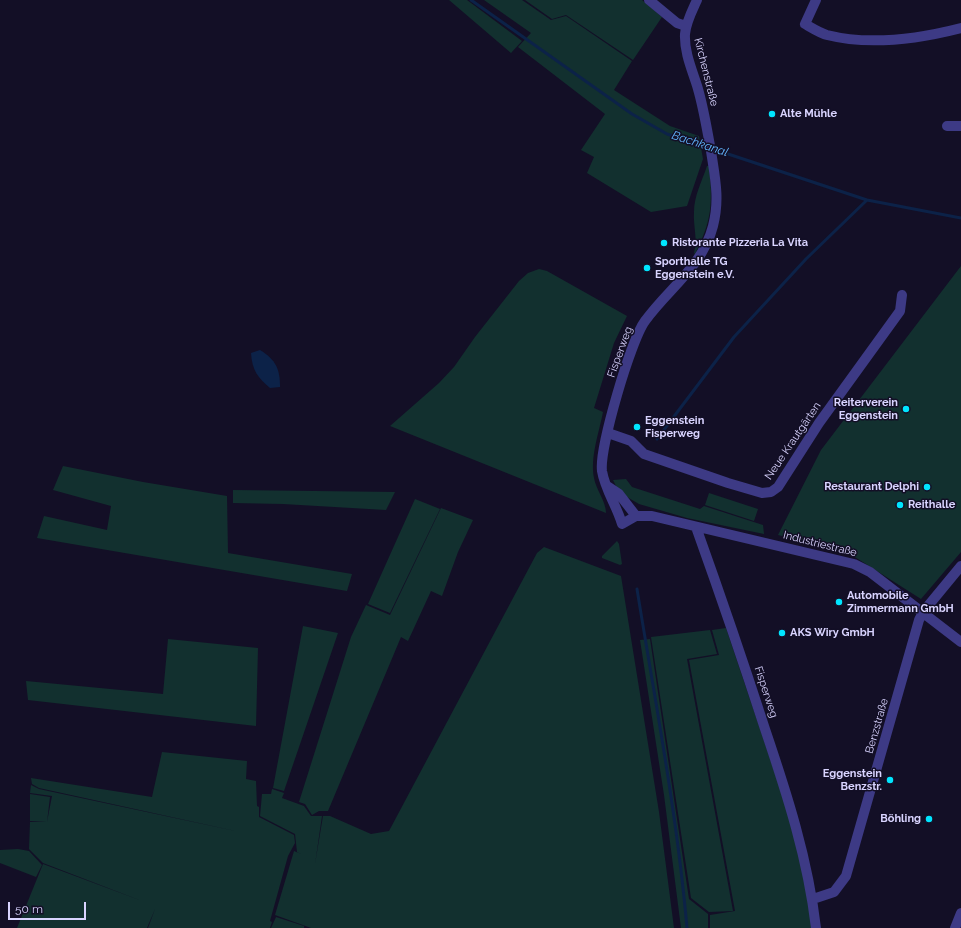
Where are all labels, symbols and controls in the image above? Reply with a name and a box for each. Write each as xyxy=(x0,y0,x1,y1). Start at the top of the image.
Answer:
street label: Kirchenstraße xyxy=(691,37,721,107)
place label: Alte Mühle xyxy=(780,107,837,121)
marker: Alte Mühle xyxy=(767,109,777,119)
water label: Bachkanal xyxy=(670,128,730,160)
place label: Ristorante Pizzeria La Vita xyxy=(672,236,808,250)
marker: Ristorante Pizzeria La Vita xyxy=(659,238,669,248)
place label: Sporthalle TG Eggenstein e.V. xyxy=(655,255,734,281)
marker: Sporthalle TG Eggenstein e.V. xyxy=(642,263,652,273)
street label: Fisperweg xyxy=(605,325,635,379)
place label: Reiterverein Eggenstein xyxy=(834,396,898,422)
street label: Neue Krautgärten xyxy=(762,400,824,482)
marker: Reiterverein Eggenstein xyxy=(901,404,911,414)
place label: Eggenstein Fisperweg xyxy=(645,414,704,440)
marker: Eggenstein Fisperweg xyxy=(632,422,642,432)
place label: Restaurant Delphi xyxy=(824,480,919,494)
marker: Restaurant Delphi xyxy=(922,482,932,492)
place label: Reithalle xyxy=(908,498,955,512)
marker: Reithalle xyxy=(895,500,905,510)
street label: Industriestraße xyxy=(782,528,858,560)
place label: Automobile Zimmermann GmbH xyxy=(847,589,954,615)
marker: Automobile Zimmermann GmbH xyxy=(834,597,844,607)
place label: AKS Wiry GmbH xyxy=(790,626,875,640)
marker: AKS Wiry GmbH xyxy=(777,628,787,638)
street label: Fisperweg xyxy=(751,665,781,719)
street label: Benzstraße xyxy=(863,697,891,755)
place label: Eggenstein Benzstr. xyxy=(823,767,882,793)
marker: Eggenstein Benzstr. xyxy=(885,775,895,785)
place label: Böhling xyxy=(880,812,921,826)
marker: Böhling xyxy=(924,814,934,824)
scale bar xyxy=(10,894,88,920)
text: 50 m xyxy=(15,902,43,916)

